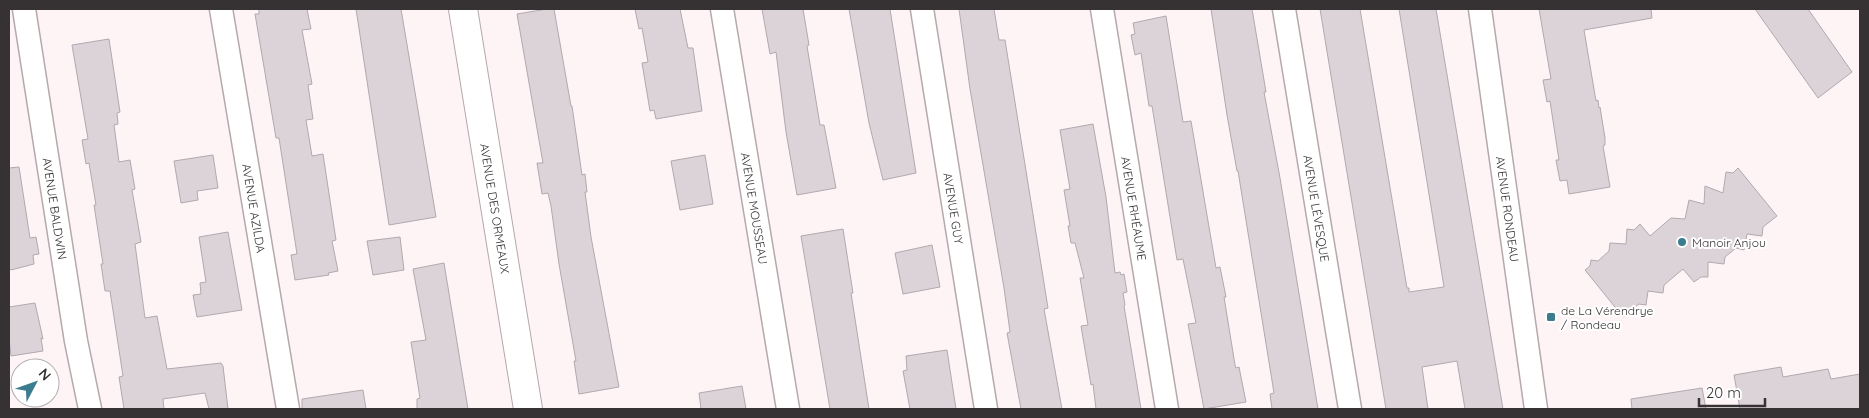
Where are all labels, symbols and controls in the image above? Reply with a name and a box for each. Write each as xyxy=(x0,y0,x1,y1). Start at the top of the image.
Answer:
street label: AVENUE DES ORMEAUX xyxy=(477,142,513,275)
street label: AVENUE MOUSSEAU xyxy=(738,151,771,265)
street label: AVENUE LÉVESQUE xyxy=(1301,154,1333,263)
street label: AVENUE RHÉAUME xyxy=(1119,155,1150,262)
street label: AVENUE RONDEAU xyxy=(1493,155,1523,263)
street label: AVENUE BALDWIN xyxy=(40,157,71,261)
street label: AVENUE AZILDA xyxy=(240,163,269,254)
street label: AVENUE GUY xyxy=(941,172,967,246)
place label: Manoir Anjou xyxy=(1692,235,1766,250)
marker: Manoir Anjou xyxy=(1676,236,1688,248)
place label: de La Vérendrye / Rondeau xyxy=(1561,303,1653,332)
marker: de La Vérendrye / Rondeau xyxy=(1545,311,1557,323)
north arrow xyxy=(10,358,60,408)
text: N xyxy=(35,365,55,384)
scale bar xyxy=(1699,376,1765,408)
text: 20 m xyxy=(1706,383,1741,402)

